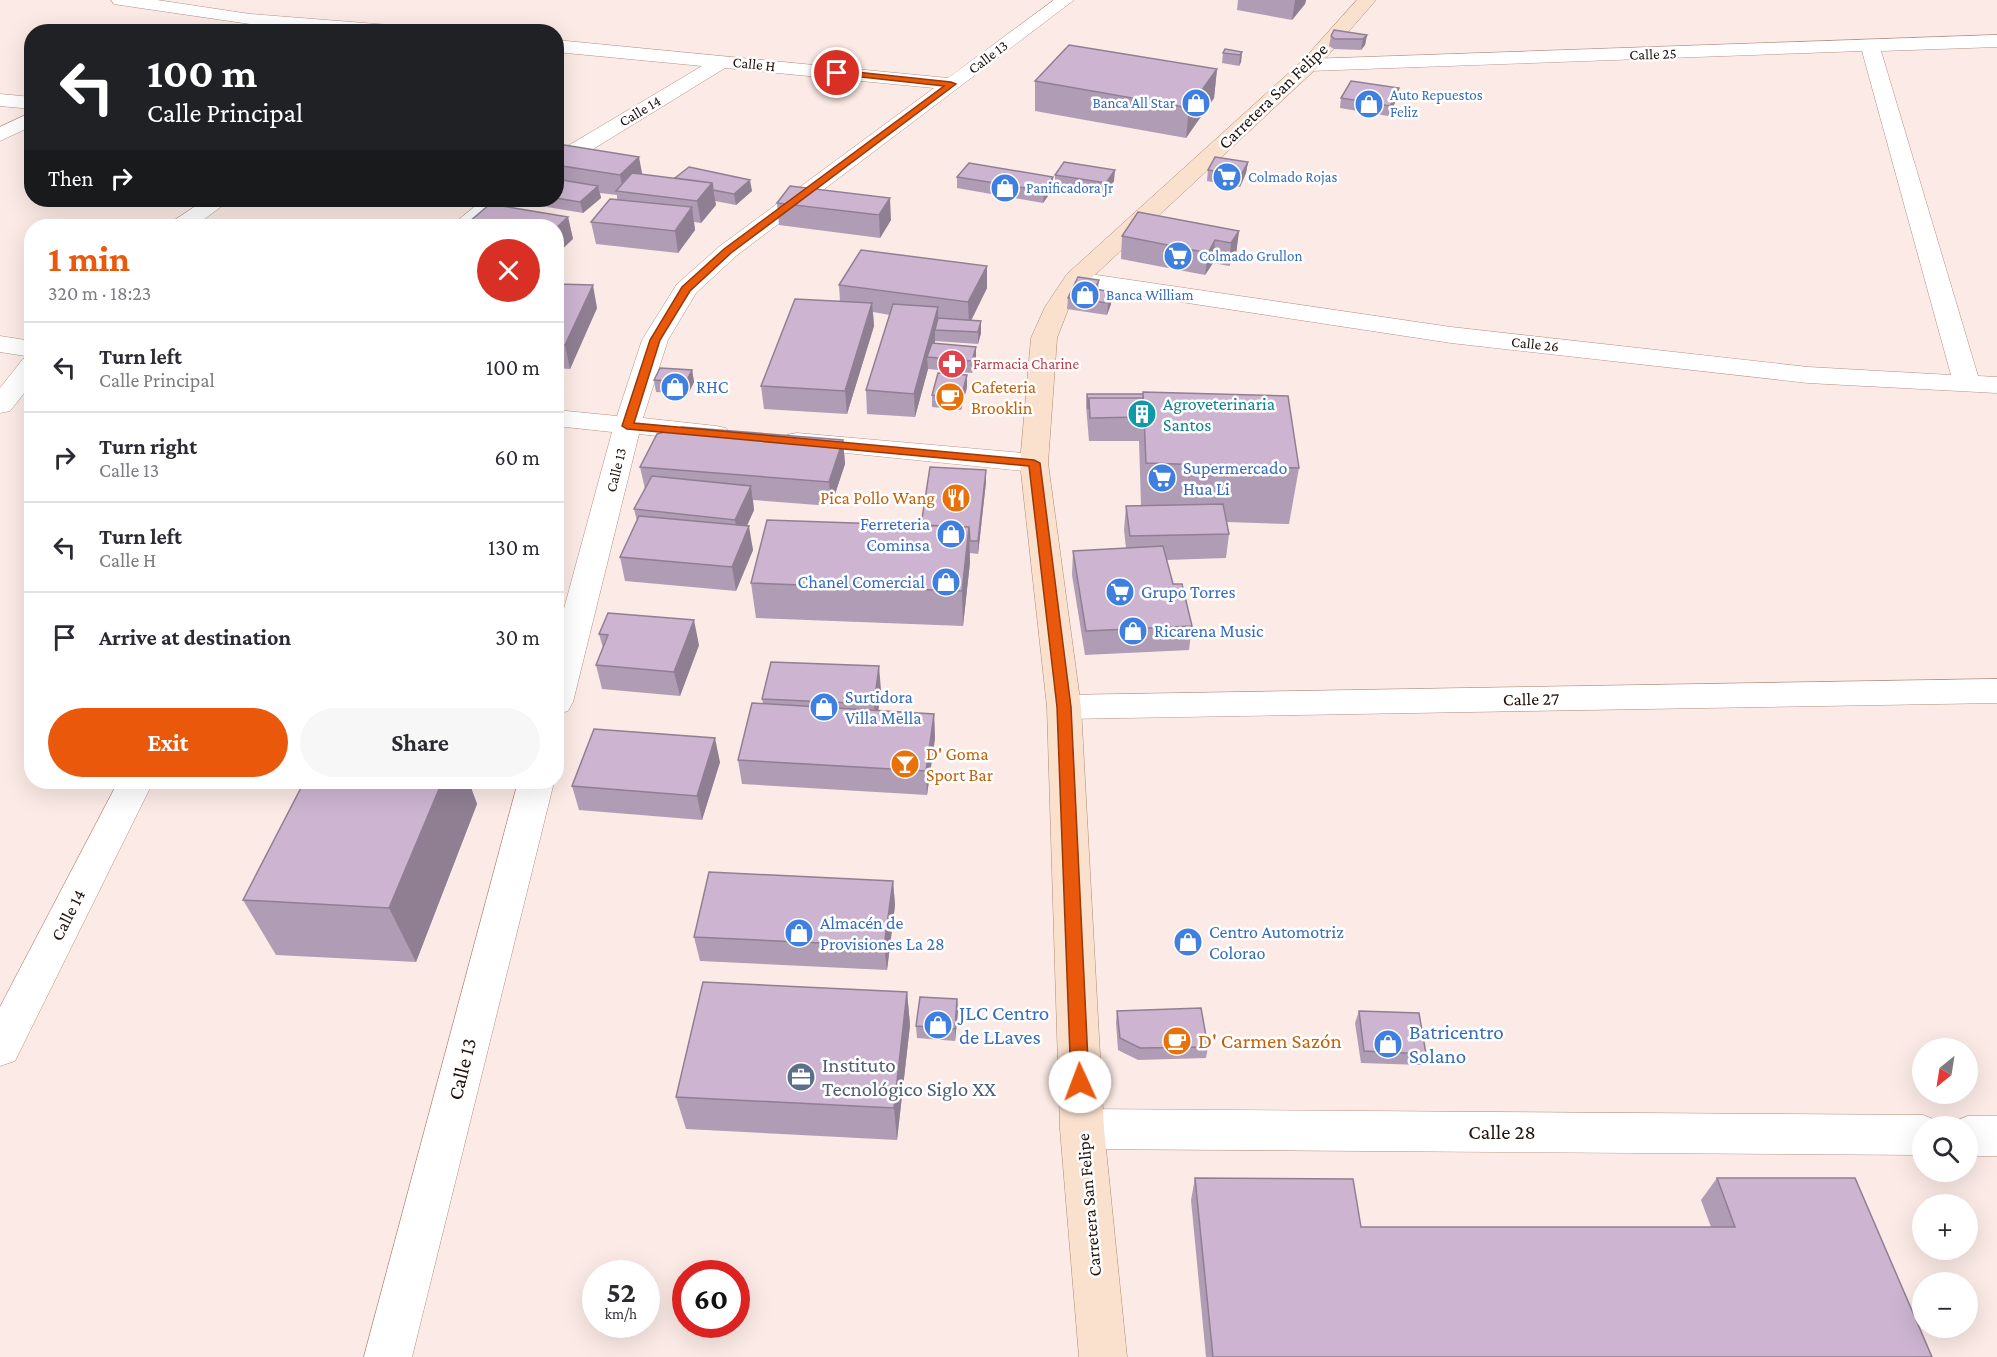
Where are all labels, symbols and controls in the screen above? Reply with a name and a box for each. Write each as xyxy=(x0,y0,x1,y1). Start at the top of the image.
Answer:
street label: Calle 13 xyxy=(965,37,1011,77)
street label: Carretera San Felipe xyxy=(1214,39,1332,153)
street label: Calle 25 xyxy=(1629,45,1677,63)
pin xyxy=(811,47,862,98)
icon: left xyxy=(48,48,126,126)
text: 100 m xyxy=(147,49,257,96)
street label: Calle H xyxy=(732,54,776,74)
icon: arrive xyxy=(820,56,853,89)
shop icon: Banca All Star xyxy=(1180,87,1212,119)
place label: Auto Repuestos Feliz xyxy=(1390,87,1483,120)
shop icon: Auto Repuestos Feliz xyxy=(1353,88,1385,120)
street label: Calle 14 xyxy=(616,92,664,130)
place label: Banca All Star xyxy=(1092,95,1176,111)
text: Calle Principal xyxy=(147,98,303,128)
supermarket icon: Colmado Rojas xyxy=(1211,161,1243,193)
icon: right xyxy=(105,162,138,195)
text: Then xyxy=(48,166,93,191)
place label: Colmado Rojas xyxy=(1248,169,1338,186)
shop icon: Panificadora Jr xyxy=(989,172,1021,204)
place label: Panificadora Jr xyxy=(1026,180,1114,197)
text: 1 min xyxy=(48,239,130,279)
button: close xyxy=(477,239,540,302)
supermarket icon: Colmado Grullon xyxy=(1162,240,1194,272)
place label: Colmado Grullon xyxy=(1199,248,1302,264)
shop icon: Banca William xyxy=(1069,279,1101,311)
text: 320 m · 18:23 xyxy=(48,282,151,304)
place label: Banca William xyxy=(1106,287,1193,303)
street label: Calle 26 xyxy=(1510,334,1560,354)
text: Turn left xyxy=(99,344,182,369)
pharmacy icon: Farmacia Charine xyxy=(936,348,968,380)
icon: left xyxy=(48,351,81,384)
text: 100 m xyxy=(486,355,540,380)
place label: Farmacia Charine xyxy=(973,356,1079,372)
text: Calle Principal xyxy=(99,369,215,391)
shop icon: RHC xyxy=(659,371,691,403)
place label: RHC xyxy=(696,377,729,397)
place label: Cafeteria Brooklin xyxy=(971,377,1036,418)
cafe icon: Cafeteria Brooklin xyxy=(934,381,966,413)
place label: Agroveterinaria Santos xyxy=(1163,394,1275,435)
building icon: Agroveterinaria Santos xyxy=(1126,398,1158,430)
text: Turn right xyxy=(99,434,197,459)
icon: right xyxy=(48,441,81,474)
text: 60 m xyxy=(495,445,540,470)
street label: Calle 13 xyxy=(603,446,629,494)
place label: Supermercado Hua Li xyxy=(1183,458,1287,499)
text: Calle 13 xyxy=(99,459,159,481)
supermarket icon: Supermercado Hua Li xyxy=(1146,462,1178,494)
restaurant icon: Pica Pollo Wang xyxy=(940,482,972,514)
place label: Pica Pollo Wang xyxy=(820,488,935,508)
place label: Ferreteria Cominsa xyxy=(860,514,930,555)
shop icon: Ferreteria Cominsa xyxy=(935,518,967,550)
text: Turn left xyxy=(99,524,182,549)
icon: left xyxy=(48,531,81,564)
text: 130 m xyxy=(488,535,540,560)
text: Calle H xyxy=(99,549,156,571)
shop icon: Chanel Comercial xyxy=(930,566,962,598)
place label: Chanel Comercial xyxy=(798,572,925,592)
supermarket icon: Grupo Torres xyxy=(1104,576,1136,608)
place label: Grupo Torres xyxy=(1141,582,1235,602)
shop icon: Ricarena Music xyxy=(1117,615,1149,647)
icon: arrive xyxy=(48,621,81,654)
place label: Ricarena Music xyxy=(1154,621,1264,641)
text: Arrive at destination xyxy=(99,625,291,650)
text: 30 m xyxy=(495,625,540,650)
place label: Surtidora Villa Mella xyxy=(845,687,922,728)
street label: Calle 27 xyxy=(1503,689,1559,709)
shop icon: Surtidora Villa Mella xyxy=(808,691,840,723)
button: Exit xyxy=(48,708,288,777)
button: Share xyxy=(300,708,540,777)
place label: D' Goma Sport Bar xyxy=(926,744,994,785)
bar icon: D' Goma Sport Bar xyxy=(889,748,921,780)
street label: Calle 14 xyxy=(47,886,89,944)
place label: Almacén de Provisiones La 28 xyxy=(820,913,945,954)
shop icon: Almacén de Provisiones La 28 xyxy=(783,917,815,949)
place label: Centro Automotriz Colorao xyxy=(1209,922,1344,963)
shop icon: Centro Automotriz Colorao xyxy=(1172,926,1204,958)
place label: JLC Centro de LLaves xyxy=(957,1001,1049,1049)
shop icon: JLC Centro de LLaves xyxy=(922,1009,954,1041)
place label: Batricentro Solano xyxy=(1409,1020,1504,1068)
cafe icon: D' Carmen Sazón xyxy=(1161,1025,1193,1057)
shop icon: Batricentro Solano xyxy=(1372,1028,1404,1060)
place label: D' Carmen Sazón xyxy=(1198,1029,1342,1053)
street label: Calle 13 xyxy=(443,1035,481,1103)
north arrow xyxy=(1912,1038,1978,1104)
map controls xyxy=(1912,1038,1978,1338)
position arrow xyxy=(1048,1050,1112,1114)
place label: Instituto Tecnológico Siglo XX xyxy=(822,1053,996,1101)
office icon: Instituto Tecnológico Siglo XX xyxy=(785,1061,817,1093)
button: search xyxy=(1912,1116,1978,1182)
street label: Calle 28 xyxy=(1468,1120,1536,1144)
street label: Carretera San Felipe xyxy=(1073,1132,1105,1277)
button: + xyxy=(1912,1194,1978,1260)
speed limit sign: 60 xyxy=(672,1260,750,1338)
button: − xyxy=(1912,1272,1978,1338)
text: 52 xyxy=(606,1275,636,1308)
text: km/h xyxy=(605,1306,637,1322)

